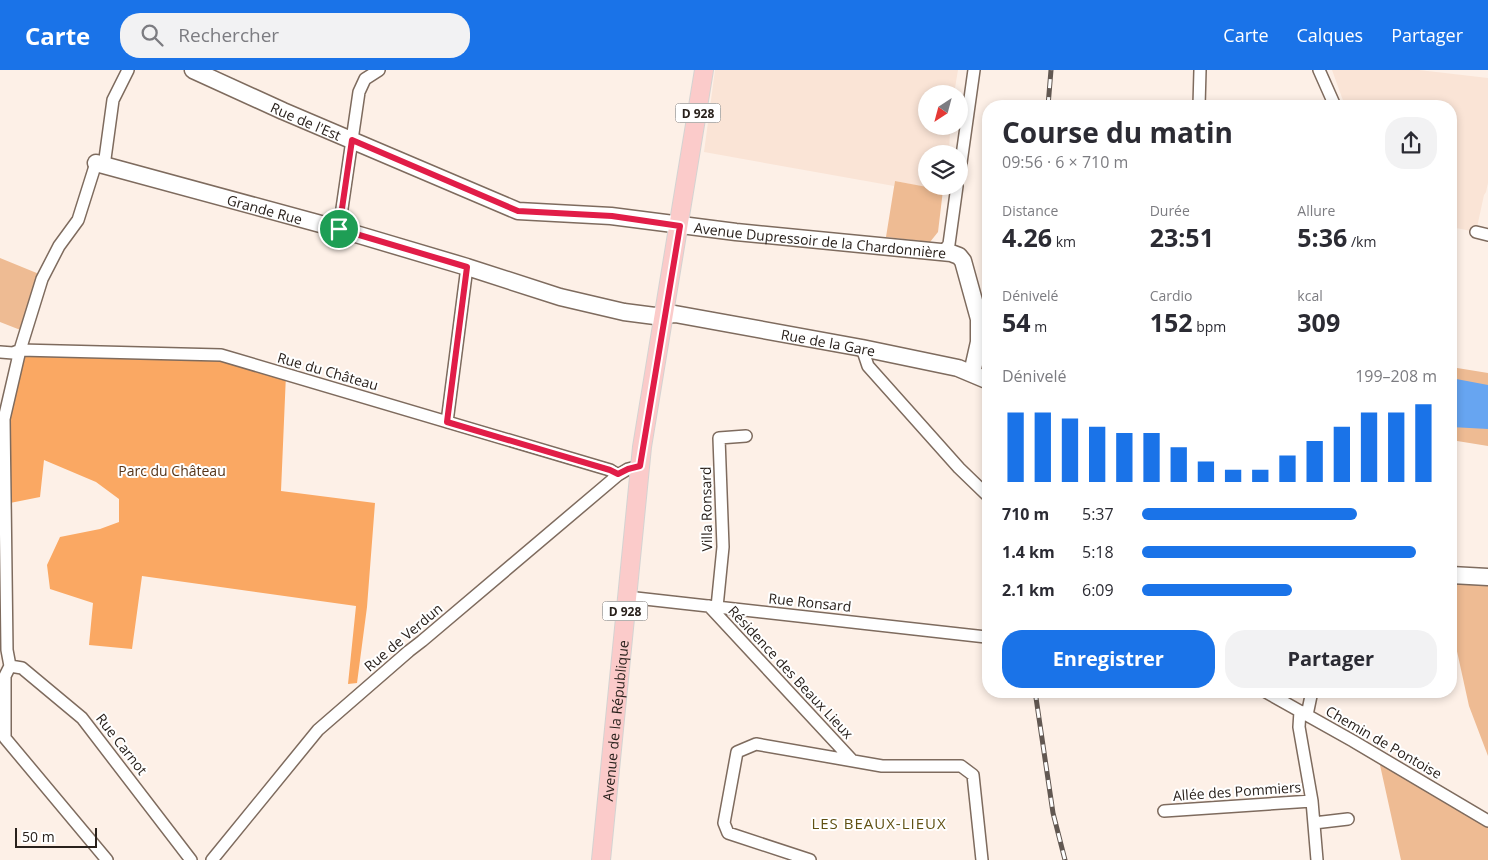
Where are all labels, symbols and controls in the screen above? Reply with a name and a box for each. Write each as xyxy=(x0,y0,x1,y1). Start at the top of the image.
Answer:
search box xyxy=(120,13,470,58)
text: Carte xyxy=(25,19,90,52)
icon: search xyxy=(138,21,166,49)
text: Rechercher xyxy=(178,22,279,48)
text: Carte xyxy=(1223,23,1269,47)
text: Calques xyxy=(1297,23,1363,47)
text: Partager xyxy=(1391,23,1463,47)
north arrow xyxy=(918,85,968,135)
map controls xyxy=(918,85,968,195)
street label: Rue de l'Est xyxy=(268,97,344,144)
road number: D 928 xyxy=(676,104,720,122)
text: Course du matin xyxy=(1002,113,1233,151)
button: share xyxy=(1385,117,1437,169)
button: layers xyxy=(918,145,968,195)
text: 09:56 · 6 × 710 m xyxy=(1002,151,1128,173)
street label: Grande Rue xyxy=(225,190,305,228)
text: Distance xyxy=(1002,201,1058,220)
text: Durée xyxy=(1150,201,1190,220)
text: Allure xyxy=(1297,201,1335,220)
pin xyxy=(318,208,360,250)
icon: arrive xyxy=(325,215,353,243)
street label: Avenue Dupressoir de la Chardonnière xyxy=(693,217,947,262)
text: 4.26 xyxy=(1002,220,1052,254)
text: 23:51 xyxy=(1150,220,1214,254)
text: 5:36 xyxy=(1297,220,1347,254)
text: km xyxy=(1052,232,1076,251)
text: /km xyxy=(1347,232,1376,251)
text: Dénivelé xyxy=(1002,286,1058,305)
text: Cardio xyxy=(1150,286,1193,305)
text: kcal xyxy=(1297,286,1323,305)
text: 54 xyxy=(1002,305,1031,339)
text: 152 xyxy=(1150,305,1193,339)
text: 309 xyxy=(1297,305,1340,339)
text: m xyxy=(1031,317,1047,336)
text: bpm xyxy=(1193,317,1226,336)
street label: Rue de la Gare xyxy=(780,324,877,360)
street label: Rue du Château xyxy=(275,348,381,394)
text: Dénivelé xyxy=(1002,365,1066,387)
text: 199–208 m xyxy=(1355,365,1437,387)
park label: Parc du Château xyxy=(118,461,226,480)
street label: Villa Ronsard xyxy=(696,466,716,552)
text: 710 m xyxy=(1002,503,1049,525)
text: 5:37 xyxy=(1082,503,1114,525)
text: 1.4 km xyxy=(1002,541,1055,563)
text: 5:18 xyxy=(1082,541,1114,563)
text: 2.1 km xyxy=(1002,579,1055,601)
text: 6:09 xyxy=(1082,579,1114,601)
street label: Rue Ronsard xyxy=(768,588,852,616)
street label: Rue de Verdun xyxy=(360,599,446,675)
street label: Résidence des Beaux Lieux xyxy=(724,601,858,743)
road number: D 928 xyxy=(602,602,648,620)
button: Enregistrer xyxy=(1002,630,1215,688)
button: Partager xyxy=(1225,630,1437,688)
street label: Avenue de la République xyxy=(597,639,632,802)
street label: Chemin de Pontoise xyxy=(1323,701,1446,783)
street label: Rue Carnot xyxy=(92,709,152,779)
street label: Allée des Pommiers xyxy=(1172,777,1302,805)
district label: LES BEAUX-LIEUX xyxy=(811,813,947,833)
scale bar xyxy=(15,825,98,848)
text: 50 m xyxy=(22,827,55,846)

